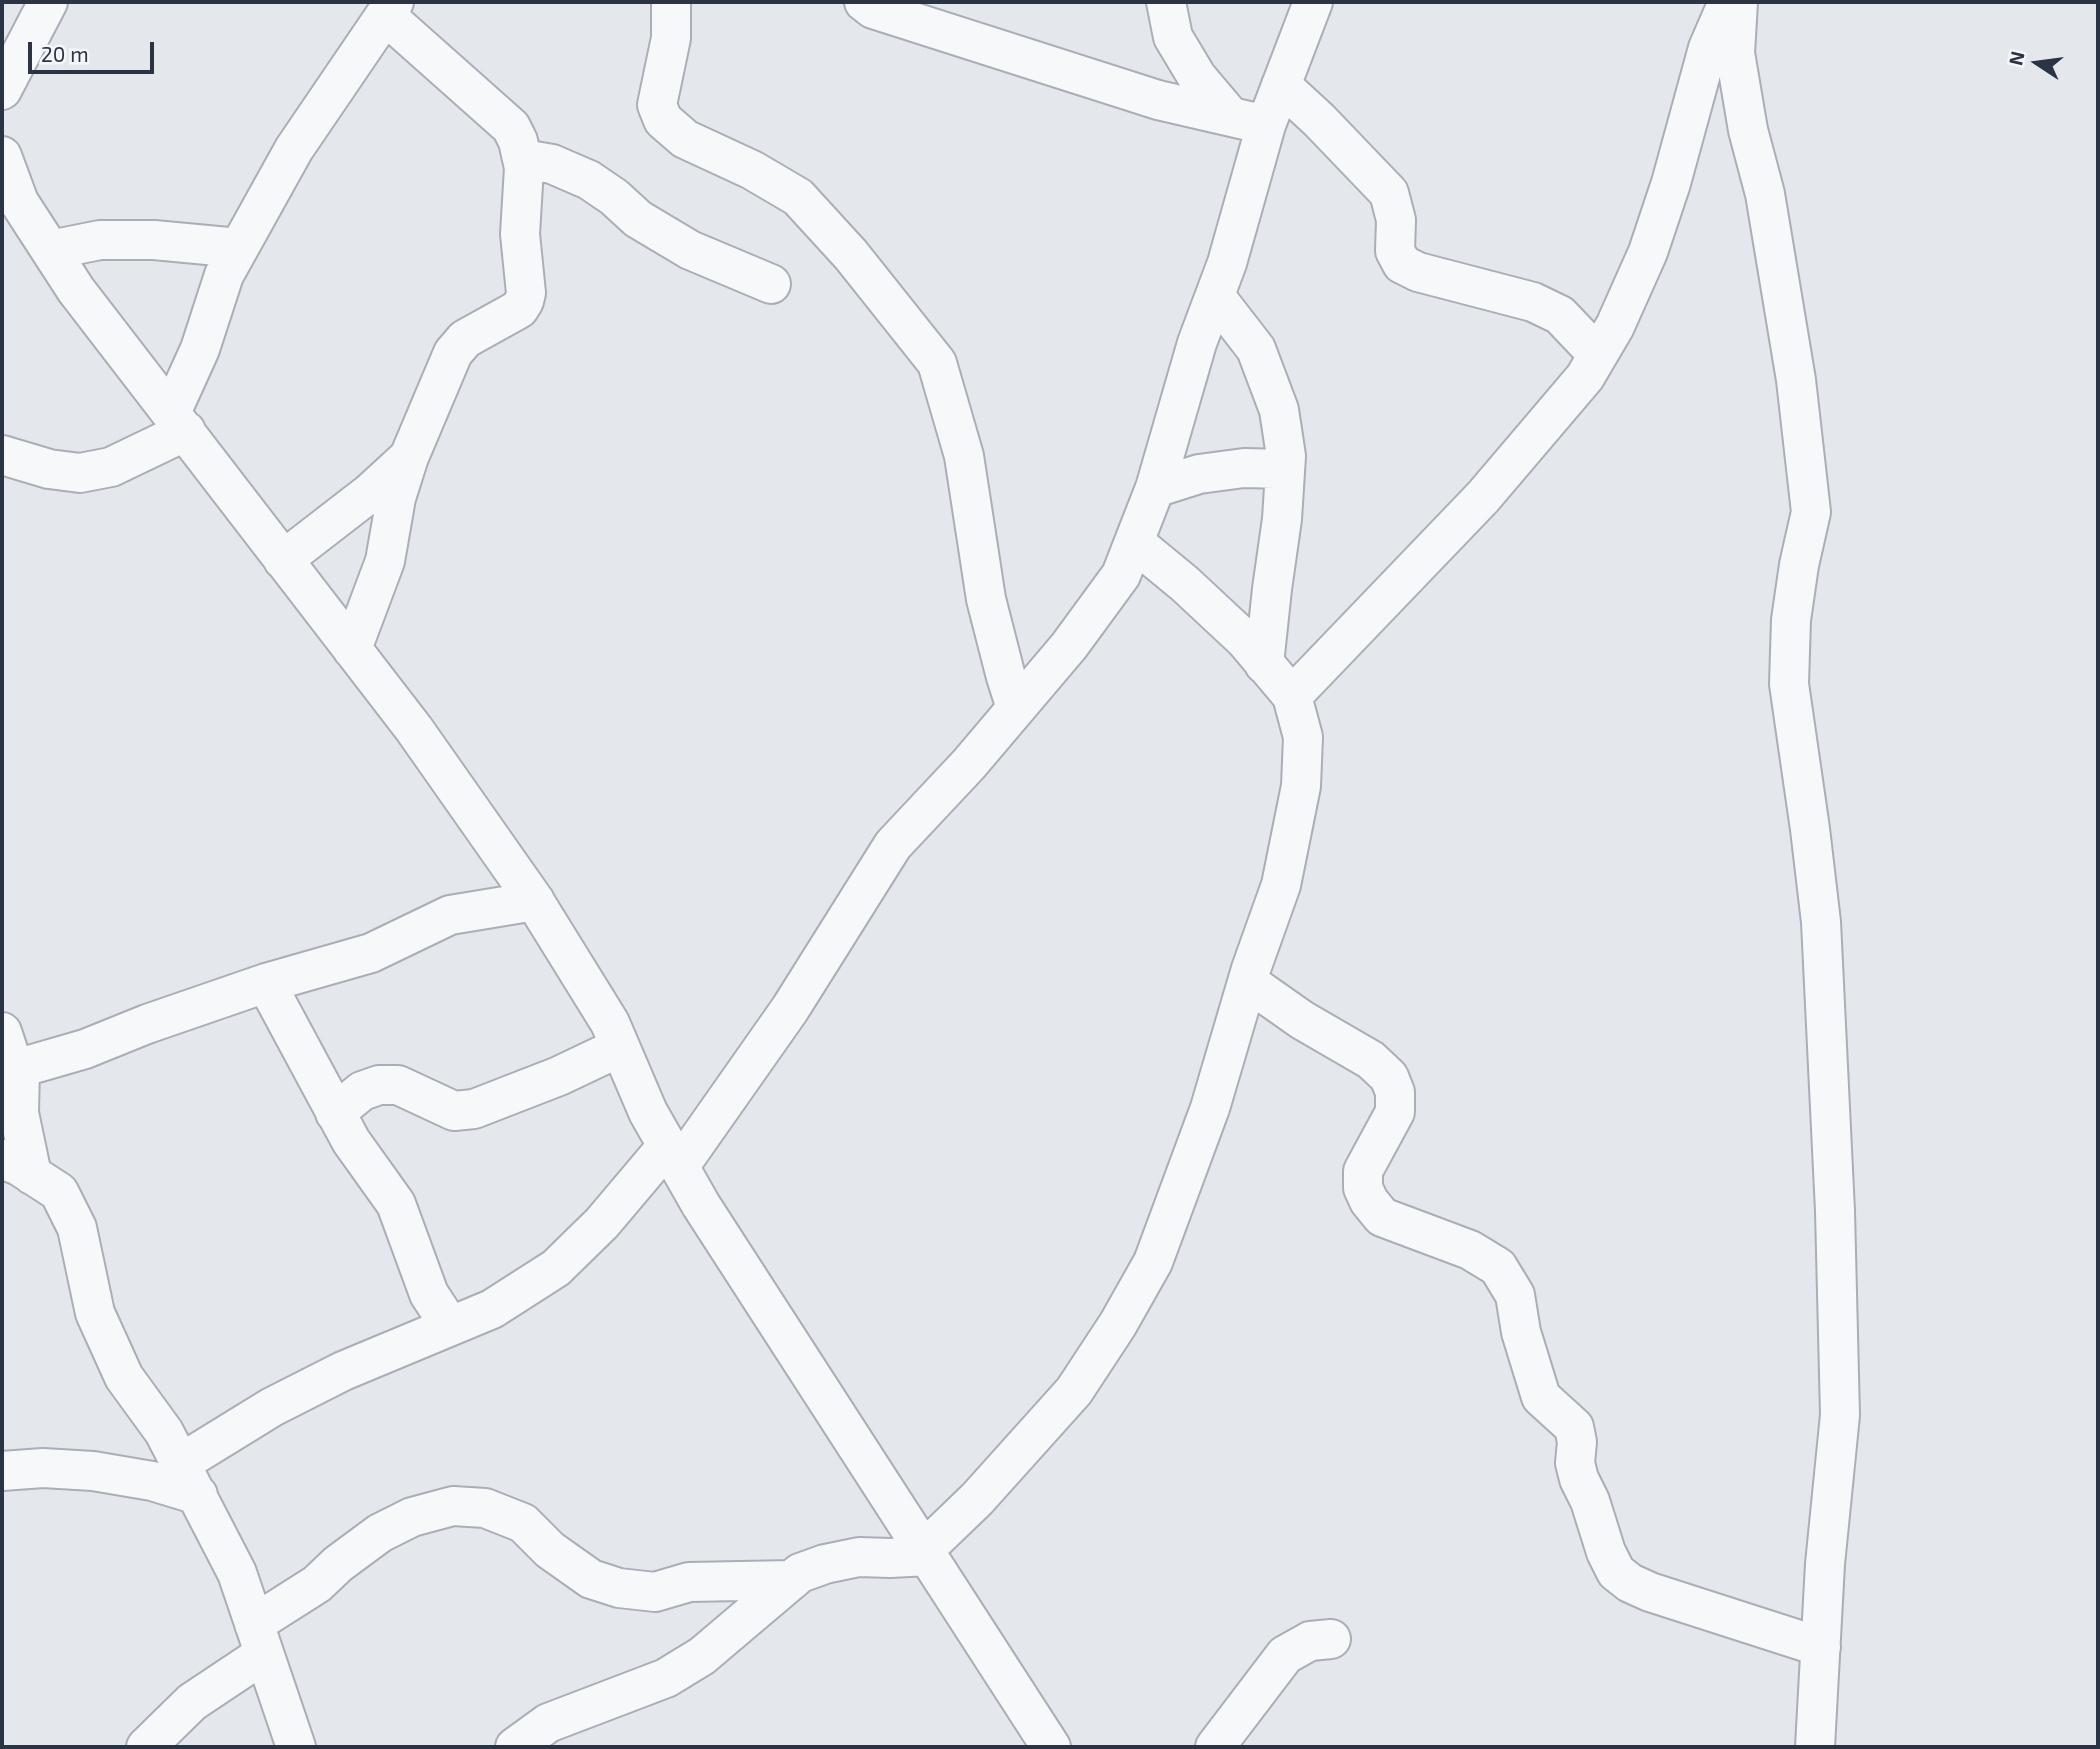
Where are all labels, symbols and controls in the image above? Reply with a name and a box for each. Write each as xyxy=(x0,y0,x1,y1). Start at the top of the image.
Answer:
scale bar xyxy=(32,28,158,72)
north arrow xyxy=(2002,28,2072,98)
text: 20 m xyxy=(41,41,89,66)
text: N xyxy=(2003,49,2029,67)

